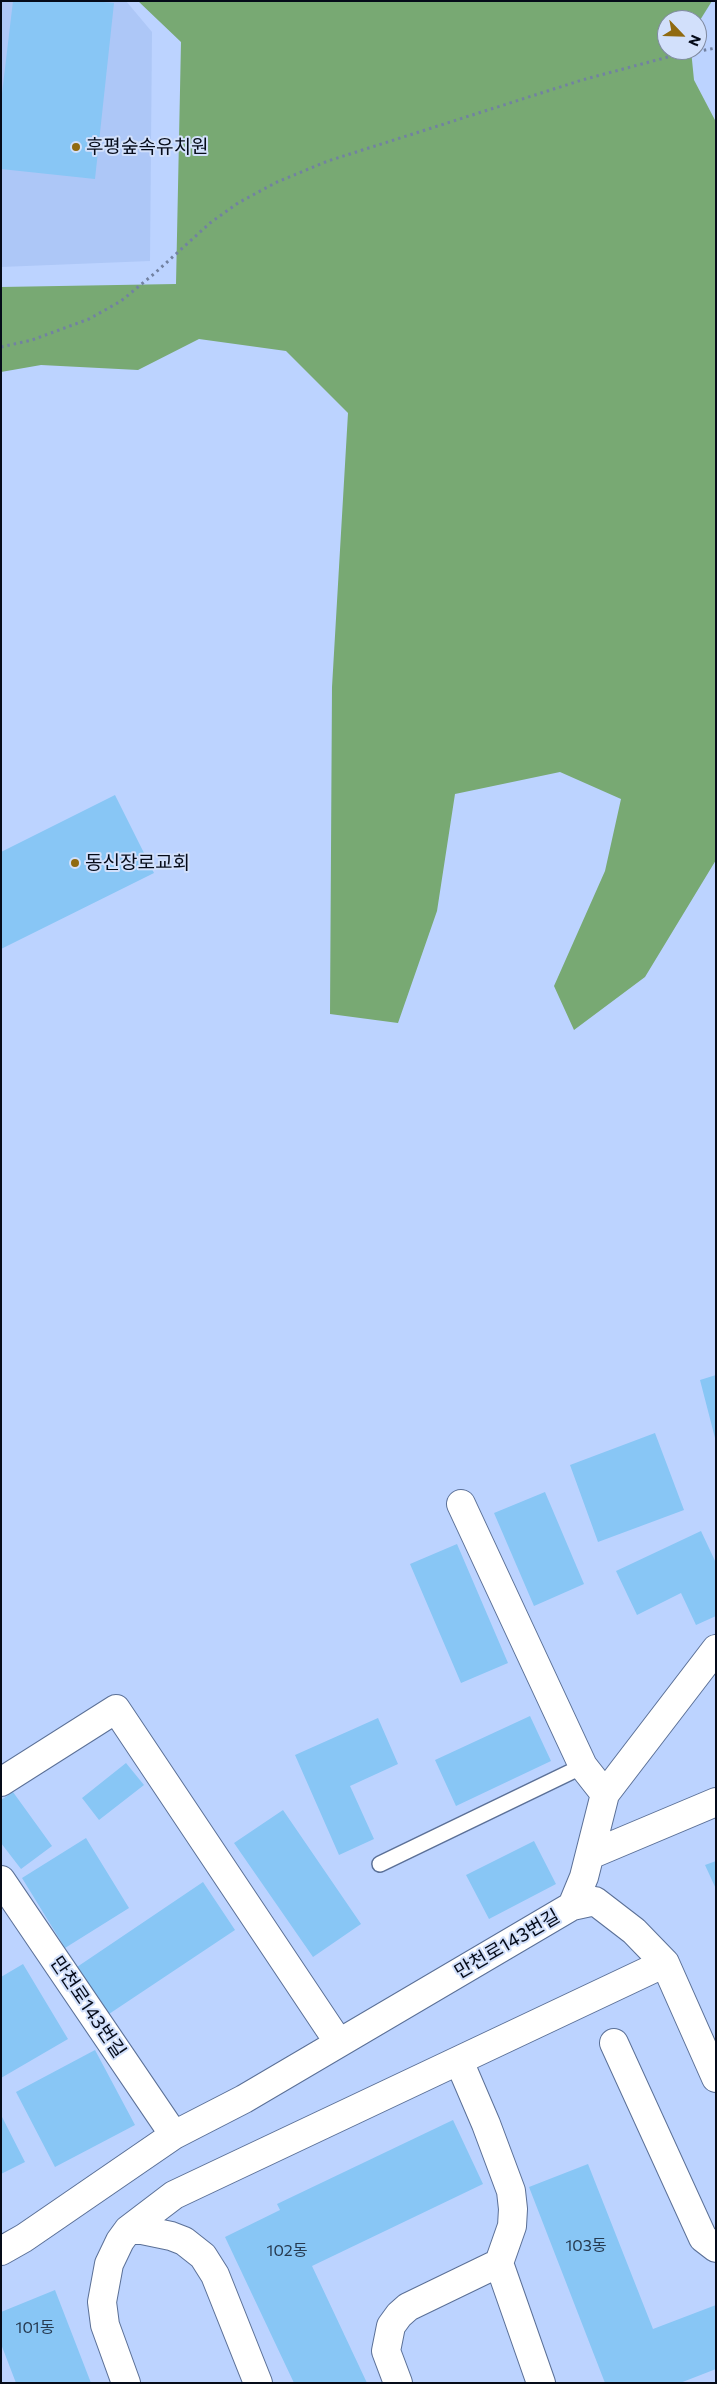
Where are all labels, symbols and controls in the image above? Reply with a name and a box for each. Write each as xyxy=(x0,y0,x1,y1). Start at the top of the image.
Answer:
north arrow xyxy=(657,10,707,60)
text: N xyxy=(685,33,705,49)
place label: 후평숲속유치원 xyxy=(86,136,208,158)
marker: 후평숲속유치원 xyxy=(70,141,82,153)
place label: 동신장로교회 xyxy=(85,852,190,874)
marker: 동신장로교회 xyxy=(69,857,81,869)
street label: 만천로143번길 xyxy=(450,1905,564,1983)
street label: 만천로143번길 xyxy=(46,1952,130,2062)
house number: 103동 xyxy=(565,2236,607,2256)
house number: 102동 xyxy=(267,2241,307,2261)
house number: 101동 xyxy=(16,2318,54,2338)

